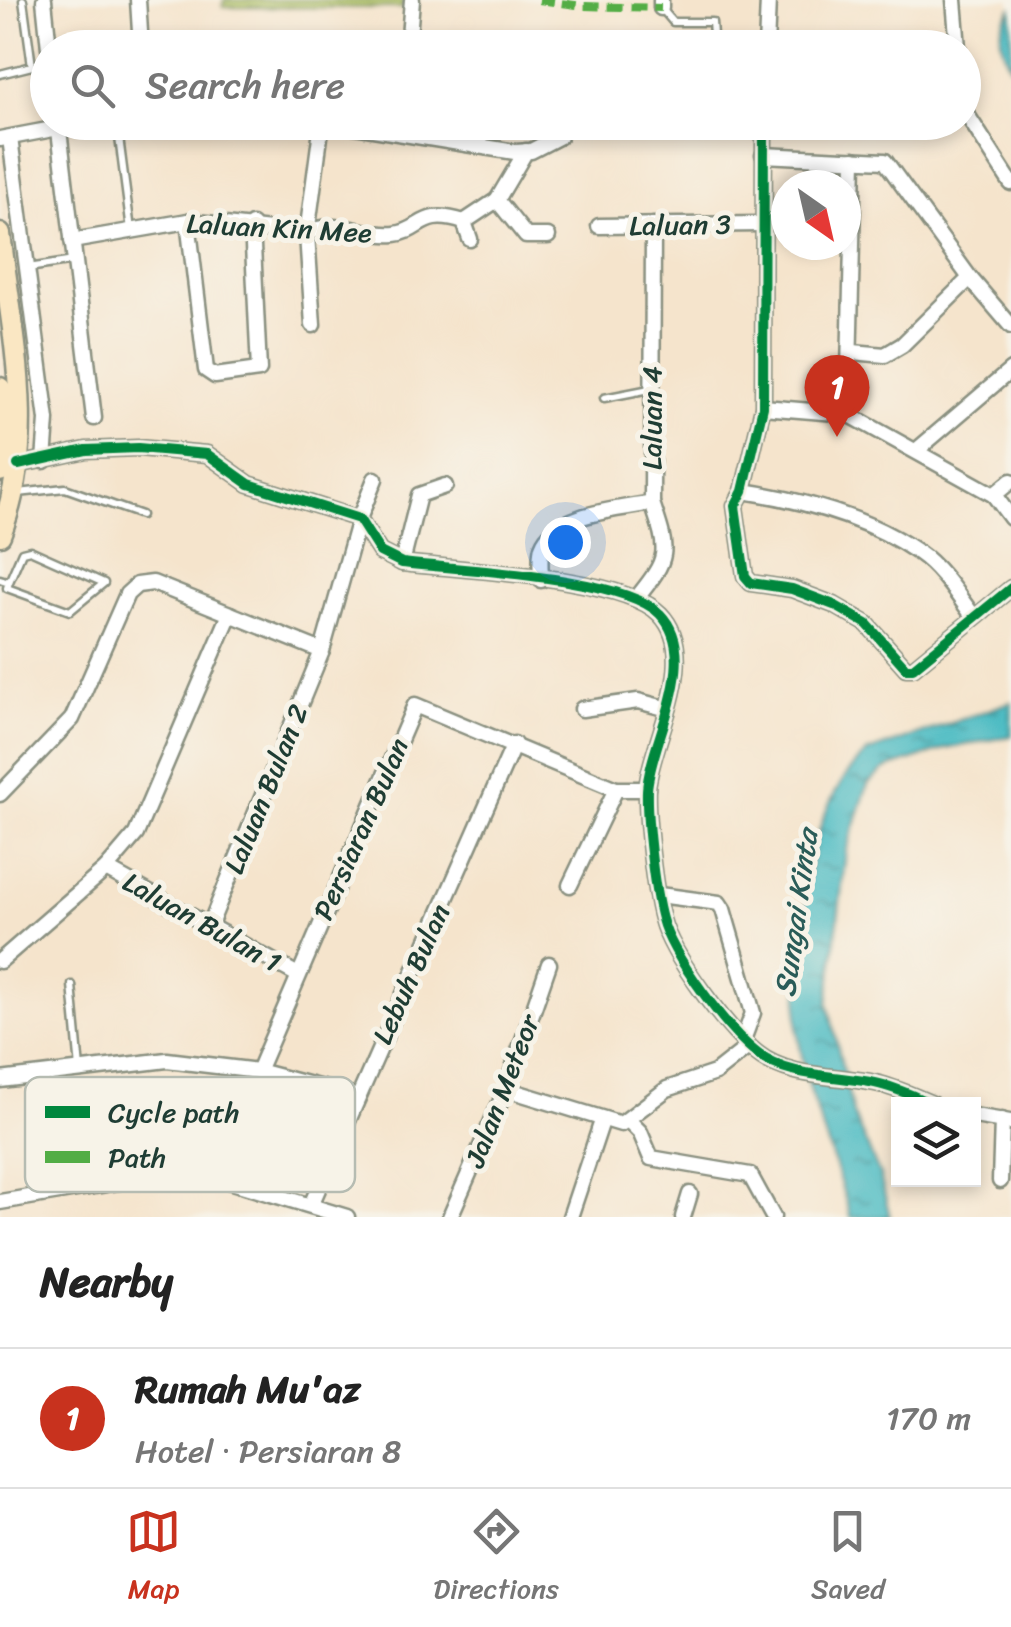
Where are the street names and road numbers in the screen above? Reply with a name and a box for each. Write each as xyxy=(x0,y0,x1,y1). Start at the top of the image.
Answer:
street label: Laluan Kin Mee xyxy=(185,199,373,257)
street label: Laluan 3 xyxy=(629,200,731,250)
street label: Laluan 4 xyxy=(627,366,676,470)
street label: Laluan Bulan 2 xyxy=(210,697,322,881)
street label: Persiaran Bulan xyxy=(299,730,423,928)
street label: Laluan Bulan 1 xyxy=(113,858,291,986)
street label: Lebuh Bulan xyxy=(358,896,464,1052)
street label: Jalan Meteor xyxy=(450,1006,554,1176)

